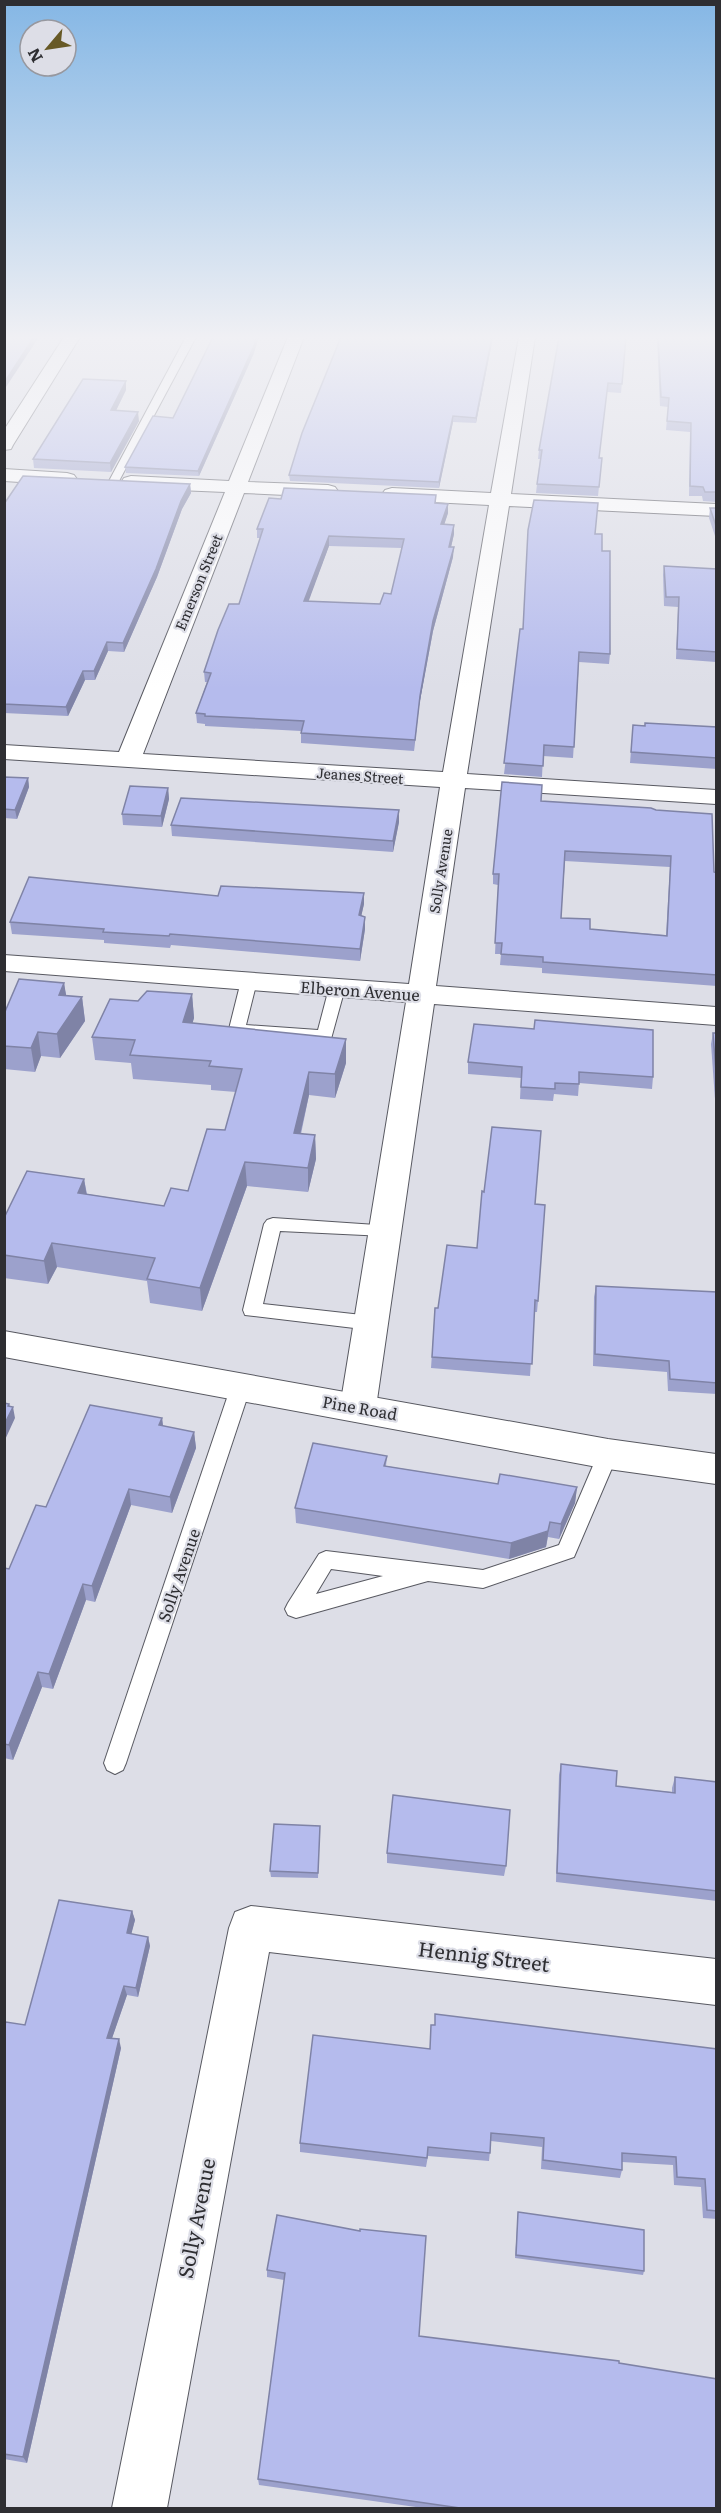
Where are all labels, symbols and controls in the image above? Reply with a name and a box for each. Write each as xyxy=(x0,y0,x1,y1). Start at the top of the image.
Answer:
north arrow xyxy=(18,18,78,78)
text: N xyxy=(20,44,48,67)
street label: Emerson Street xyxy=(169,530,227,633)
street label: Jeanes Street xyxy=(316,762,405,788)
street label: Solly Avenue xyxy=(423,827,457,915)
street label: Elberon Avenue xyxy=(299,974,421,1006)
street label: Pine Road xyxy=(321,1389,400,1425)
street label: Solly Avenue xyxy=(151,1525,205,1625)
street label: Hennig Street xyxy=(417,1932,551,1978)
street label: Solly Avenue xyxy=(169,2155,221,2281)

